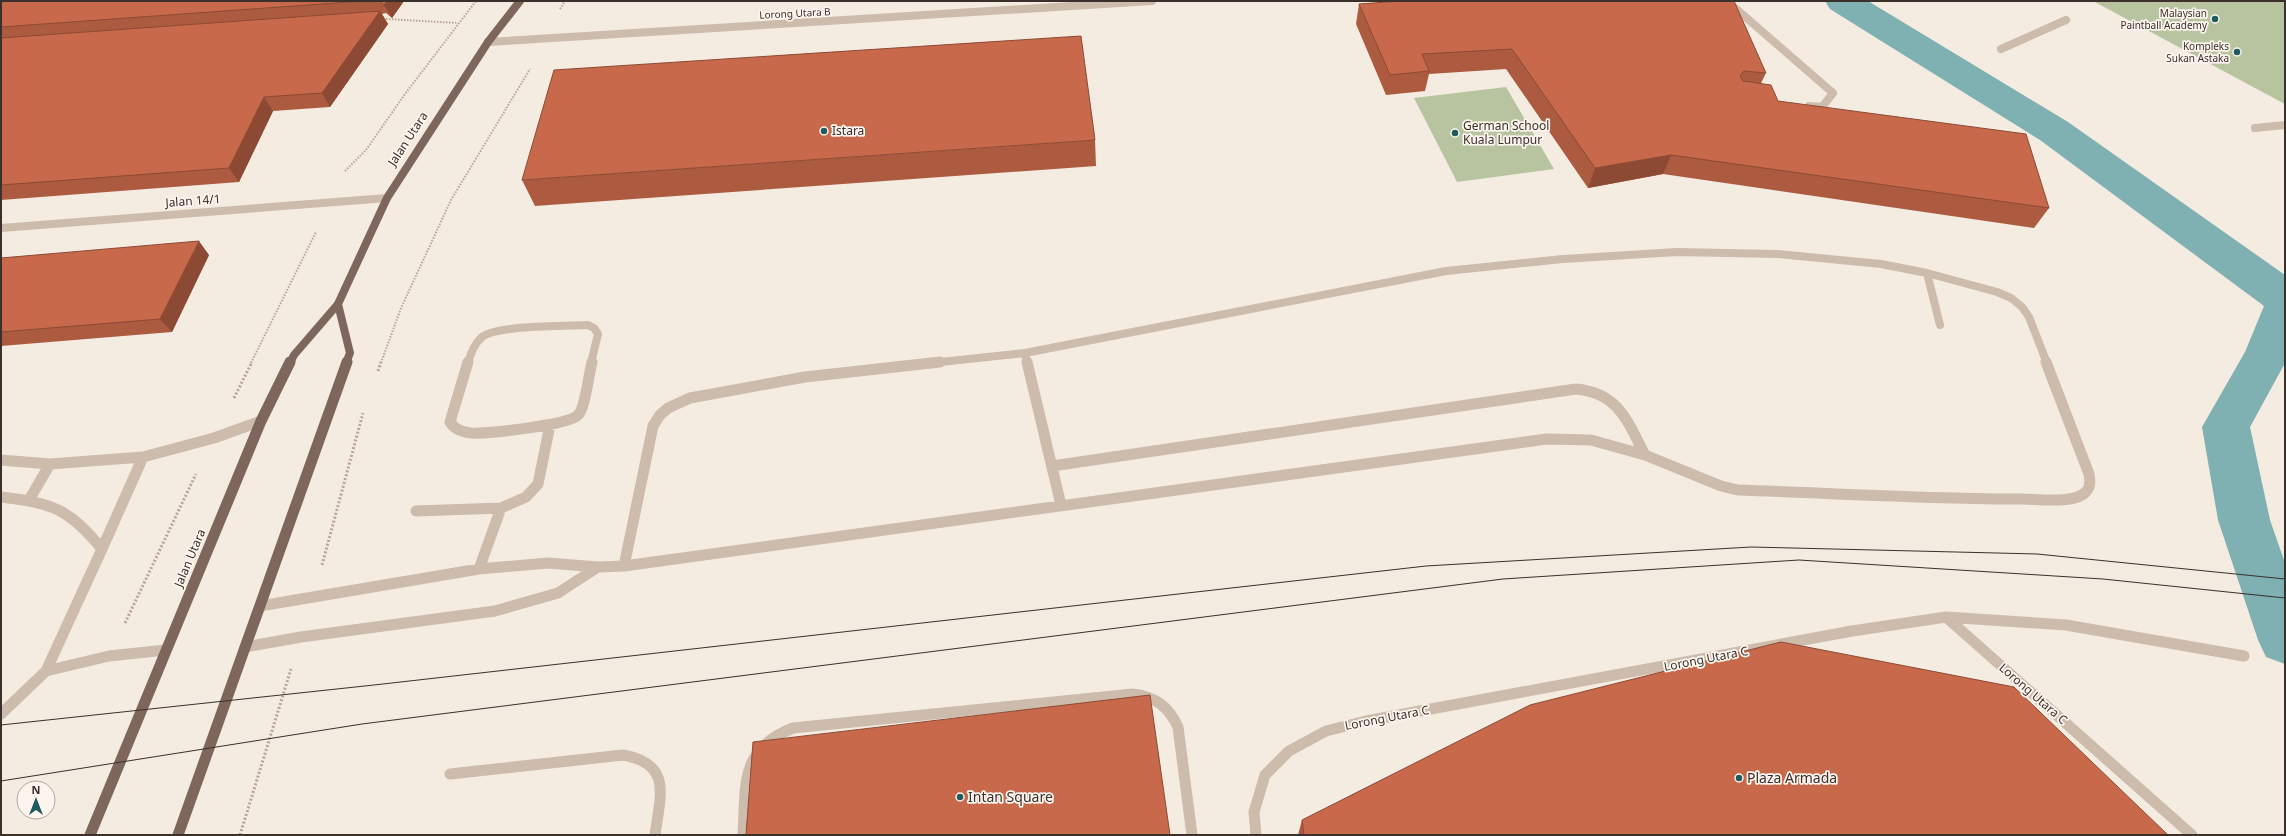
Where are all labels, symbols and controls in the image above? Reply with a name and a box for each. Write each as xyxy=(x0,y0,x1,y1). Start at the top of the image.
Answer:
street label: Lorong Utara B xyxy=(759,4,831,22)
place label: Malaysian Paintball Academy xyxy=(2120,6,2208,32)
marker: Malaysian Paintball Academy xyxy=(2210,14,2220,24)
place label: Kompleks Sukan Astaka xyxy=(2166,39,2229,65)
marker: Kompleks Sukan Astaka xyxy=(2232,47,2242,57)
street label: Jalan Utara xyxy=(383,108,432,170)
place label: German School Kuala Lumpur xyxy=(1463,117,1549,148)
place label: Istara xyxy=(832,122,864,139)
marker: Istara xyxy=(819,126,829,136)
marker: German School Kuala Lumpur xyxy=(1450,128,1460,138)
street label: Jalan 14/1 xyxy=(164,190,221,211)
street label: Jalan Utara xyxy=(169,526,209,590)
street label: Lorong Utara C xyxy=(1662,642,1750,675)
street label: Lorong Utara C xyxy=(1996,659,2071,728)
street label: Lorong Utara C xyxy=(1343,701,1431,734)
place label: Plaza Armada xyxy=(1747,768,1837,787)
marker: Plaza Armada xyxy=(1734,773,1744,783)
north arrow xyxy=(16,780,56,820)
text: N xyxy=(32,782,40,797)
place label: Intan Square xyxy=(968,787,1053,806)
marker: Intan Square xyxy=(955,792,965,802)

